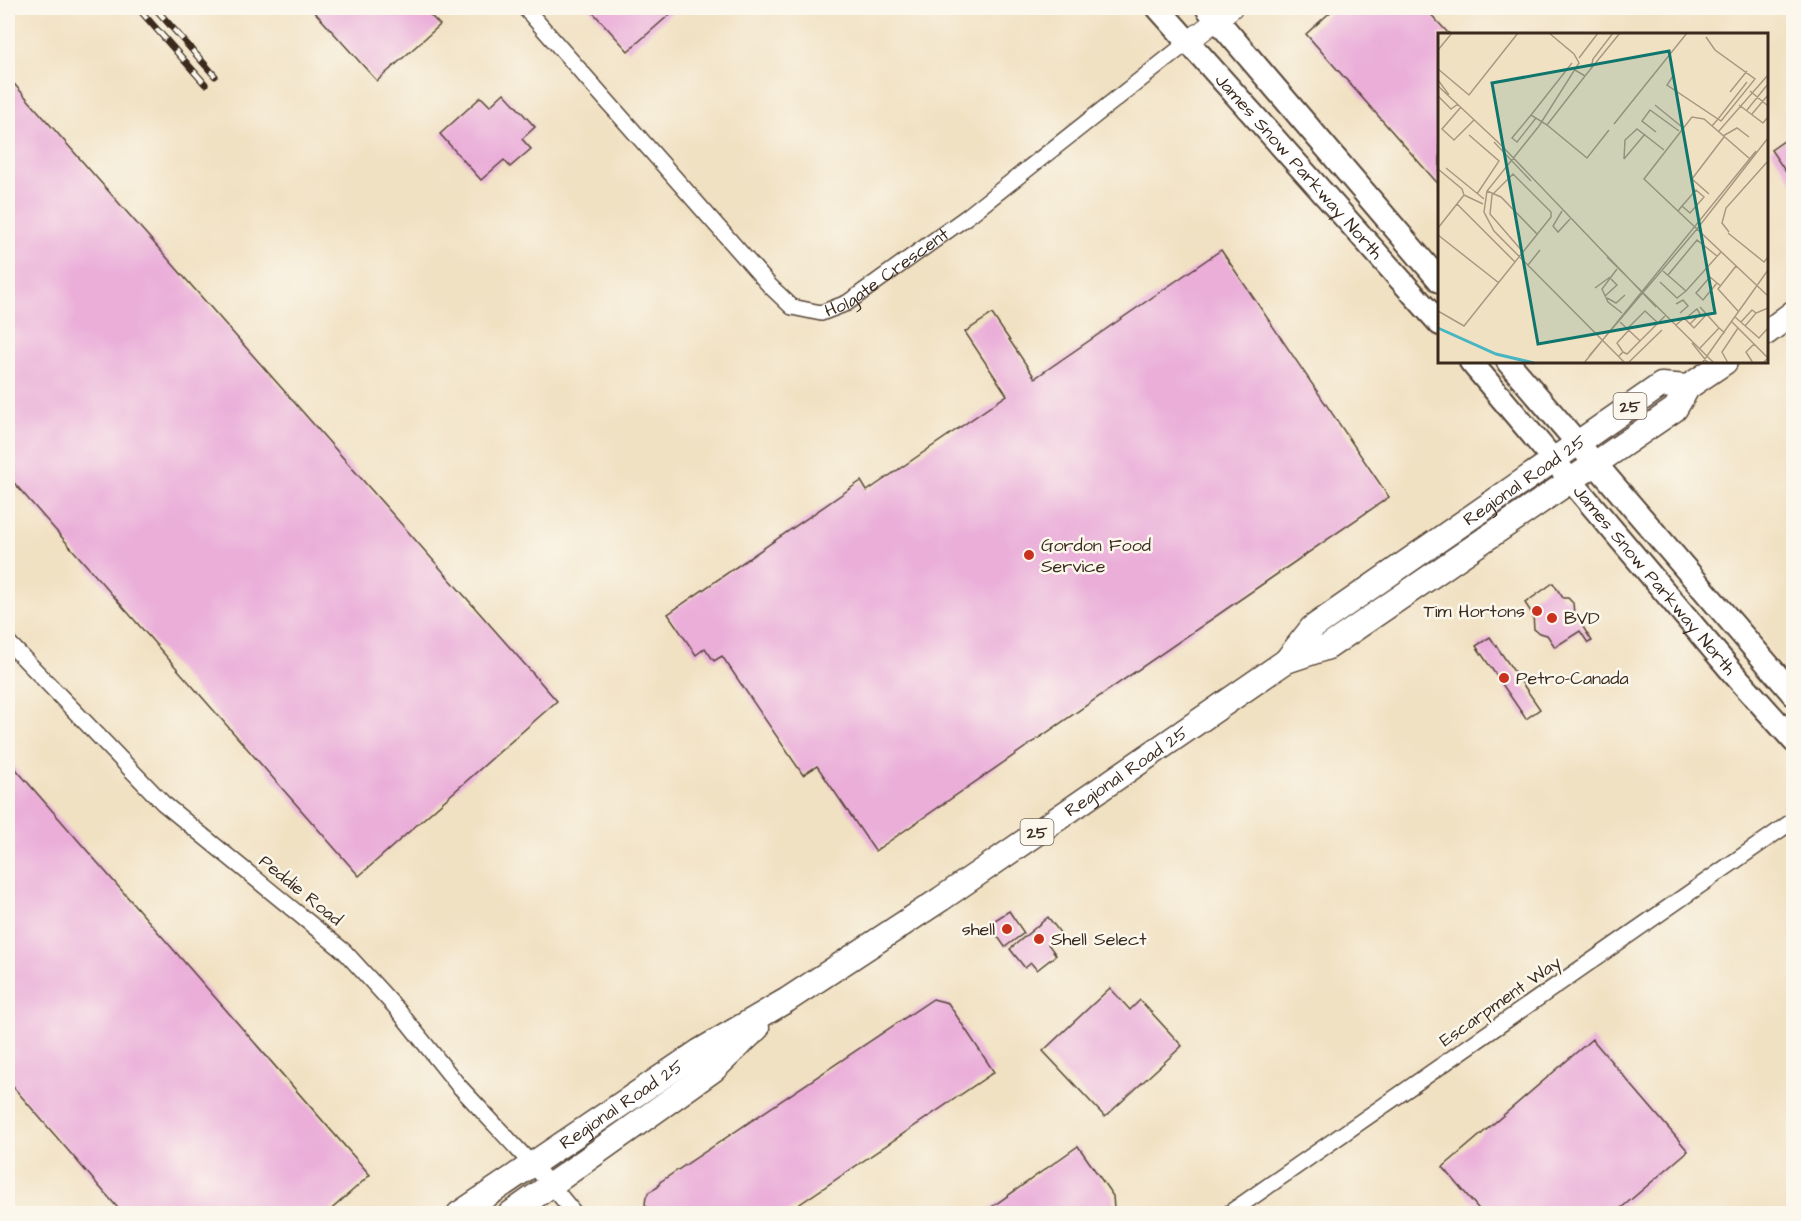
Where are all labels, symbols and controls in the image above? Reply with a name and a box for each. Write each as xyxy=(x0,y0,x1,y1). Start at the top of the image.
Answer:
inset map xyxy=(1438,33,1768,363)
street label: James Snow Parkway North xyxy=(1209,68,1388,265)
street label: Holgate Crescent xyxy=(821,221,954,323)
road number: 25 xyxy=(1614,393,1646,419)
street label: Regional Road 25 xyxy=(1458,429,1591,532)
street label: James Snow Parkway North xyxy=(1567,480,1742,681)
place label: Gordon Food Service xyxy=(1041,533,1151,579)
marker: Gordon Food Service xyxy=(1022,548,1036,562)
place label: Tim Hortons xyxy=(1423,599,1525,624)
marker: Tim Hortons xyxy=(1530,604,1544,618)
place label: BVD xyxy=(1564,606,1600,631)
marker: BVD xyxy=(1545,611,1559,625)
place label: Petro-Canada xyxy=(1516,666,1629,691)
marker: Petro-Canada xyxy=(1497,671,1511,685)
street label: Regional Road 25 xyxy=(1060,720,1193,823)
road number: 25 xyxy=(1020,819,1054,845)
street label: Peddie Road xyxy=(254,849,348,932)
place label: shell xyxy=(962,917,995,942)
marker: shell xyxy=(1000,922,1014,936)
place label: Shell Select xyxy=(1051,927,1147,952)
marker: Shell Select xyxy=(1032,932,1046,946)
street label: Escarpment Way xyxy=(1434,950,1567,1054)
street label: Regional Road 25 xyxy=(555,1054,689,1155)

